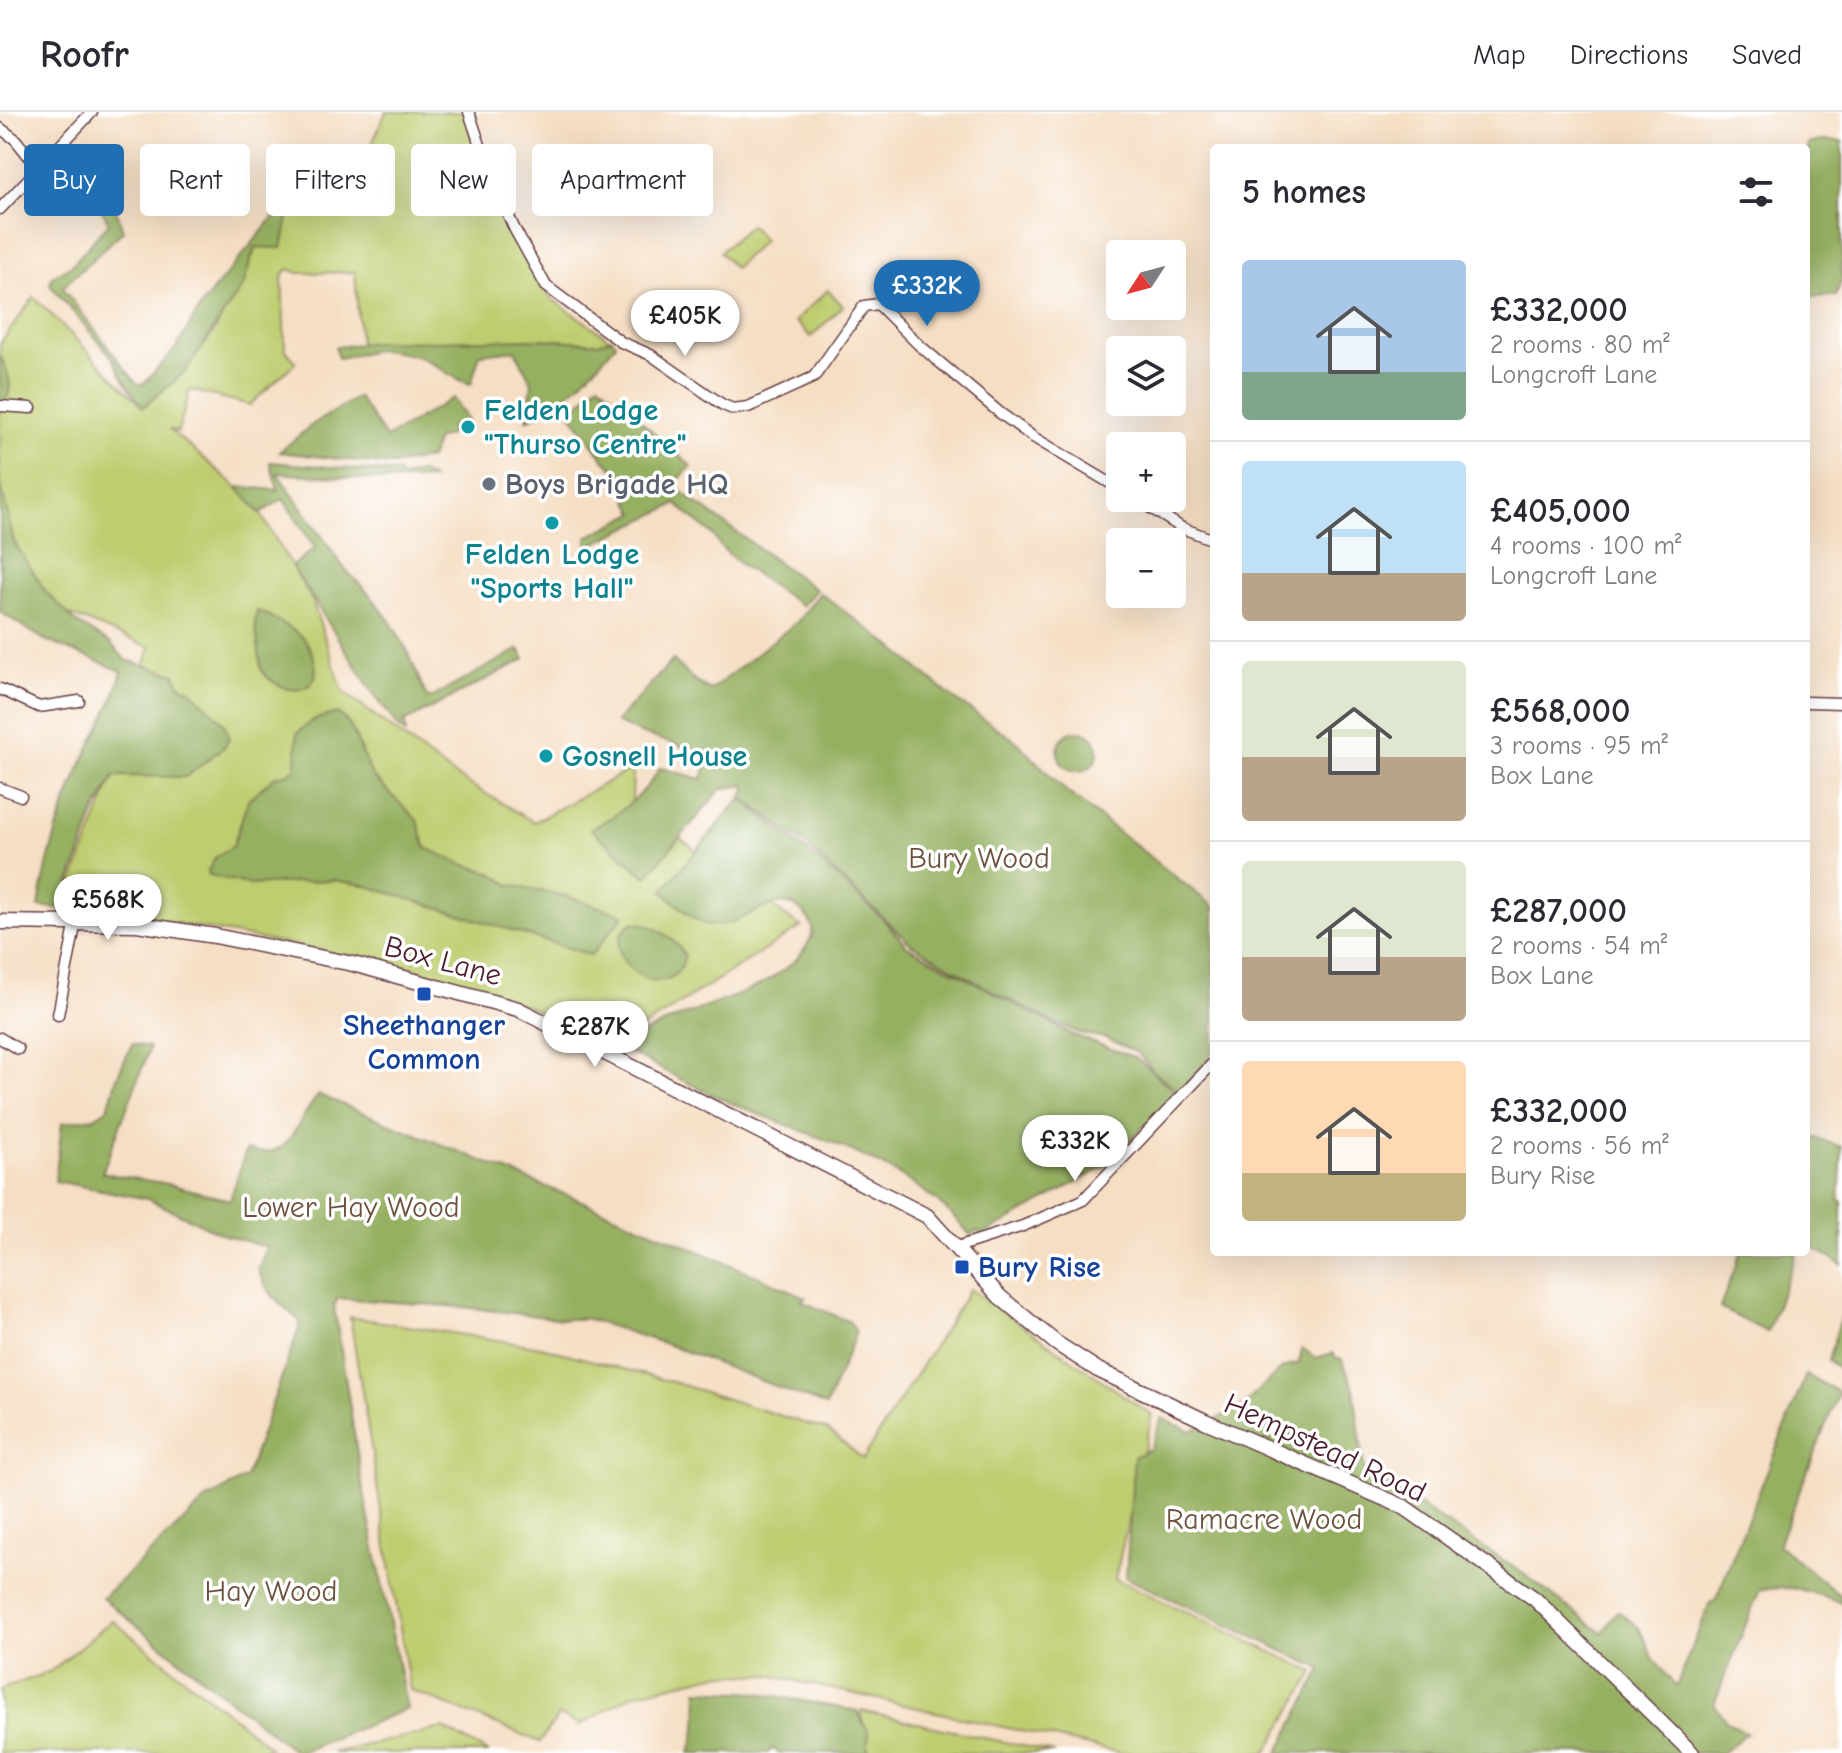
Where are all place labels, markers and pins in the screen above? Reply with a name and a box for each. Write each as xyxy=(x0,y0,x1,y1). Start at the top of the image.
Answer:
pin: £332K xyxy=(871,260,983,328)
pin: £405K xyxy=(629,290,741,358)
place label: Felden Lodge "Thurso Centre" xyxy=(484,393,686,462)
marker: Felden Lodge "Thurso Centre" xyxy=(459,418,477,436)
place label: Boys Brigade HQ xyxy=(505,467,728,502)
marker: Boys Brigade HQ xyxy=(480,475,498,493)
marker: Felden Lodge "Sports Hall" xyxy=(543,514,561,532)
place label: Felden Lodge "Sports Hall" xyxy=(465,537,639,606)
place label: Gosnell House xyxy=(562,739,747,774)
marker: Gosnell House xyxy=(537,747,555,765)
pin: £568K xyxy=(52,874,164,942)
marker: Sheethanger Common xyxy=(415,985,433,1003)
pin: £287K xyxy=(539,1001,651,1069)
place label: Sheethanger Common xyxy=(343,1008,505,1077)
pin: £332K xyxy=(1019,1115,1131,1183)
place label: Bury Rise xyxy=(978,1250,1101,1285)
marker: Bury Rise xyxy=(953,1258,971,1276)

